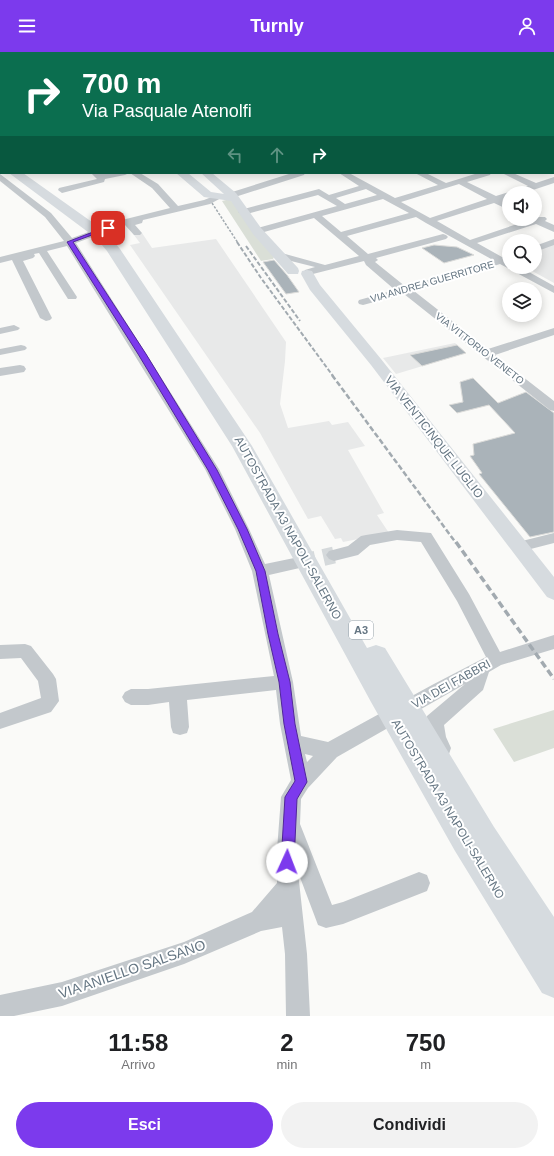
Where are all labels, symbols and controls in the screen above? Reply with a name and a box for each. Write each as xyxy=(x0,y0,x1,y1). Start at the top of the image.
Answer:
icon: menu xyxy=(16,15,38,37)
icon: person xyxy=(516,15,538,37)
text: Turnly xyxy=(250,16,304,36)
icon: right xyxy=(16,68,68,120)
text: 700 m xyxy=(82,68,161,99)
text: Via Pasquale Atenolfi xyxy=(82,101,252,121)
icon: left xyxy=(224,144,246,166)
icon: ahead xyxy=(266,144,288,166)
icon: right xyxy=(308,144,330,166)
map controls xyxy=(502,186,542,322)
button: sound xyxy=(502,186,542,226)
pin xyxy=(91,211,125,245)
icon: arrive xyxy=(97,217,119,239)
button: search xyxy=(502,234,542,274)
street label: VIA ANDREA GUERRITORE xyxy=(369,258,496,304)
button: layers xyxy=(502,282,542,322)
street label: VIA VITTORIO VENETO xyxy=(433,310,526,386)
street label: VIA VENTICINQUE LUGLIO xyxy=(382,373,486,501)
street label: AUTOSTRADA A3 NAPOLI-SALERNO xyxy=(232,434,344,622)
road number: A3 xyxy=(349,621,373,639)
street label: VIA DEI FABBRI xyxy=(409,657,493,711)
street label: AUTOSTRADA A3 NAPOLI-SALERNO xyxy=(389,717,507,901)
position arrow xyxy=(266,841,308,883)
street label: VIA ANIELLO SALSANO xyxy=(57,936,208,1002)
text: 11:58 xyxy=(108,1029,168,1056)
text: 2 xyxy=(280,1029,294,1056)
text: 750 xyxy=(406,1029,446,1056)
text: Arrivo xyxy=(121,1057,155,1072)
text: min xyxy=(277,1057,297,1072)
text: m xyxy=(420,1057,431,1072)
button: Esci xyxy=(16,1102,273,1148)
button: Condividi xyxy=(281,1102,538,1148)

